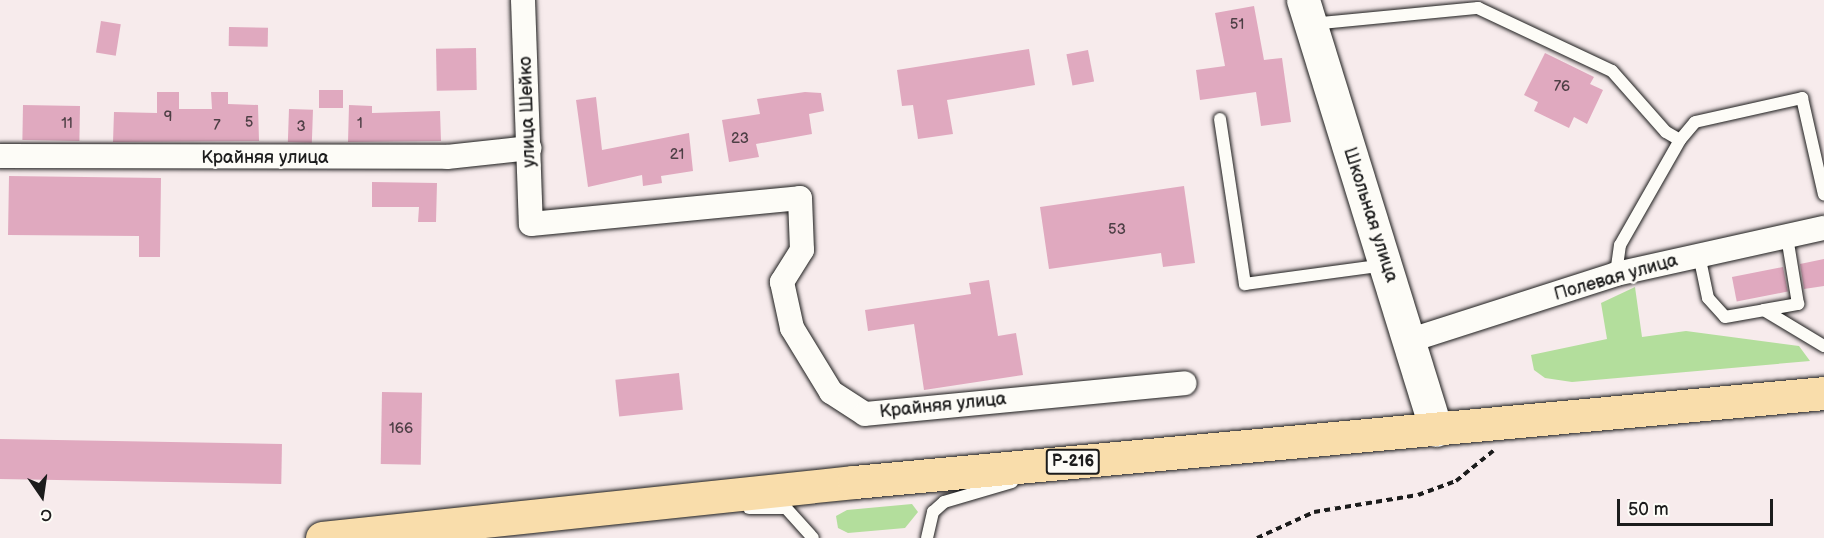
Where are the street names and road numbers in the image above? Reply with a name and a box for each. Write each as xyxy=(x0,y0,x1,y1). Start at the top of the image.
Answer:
street label: улица Шейко xyxy=(515,56,541,168)
street label: Школьная улица xyxy=(1338,145,1402,285)
street label: Крайняя улица xyxy=(201,147,329,169)
street label: Полевая улица xyxy=(1552,250,1680,306)
street label: Крайняя улица xyxy=(878,389,1008,423)
road number: Р-216 xyxy=(1044,449,1102,475)

